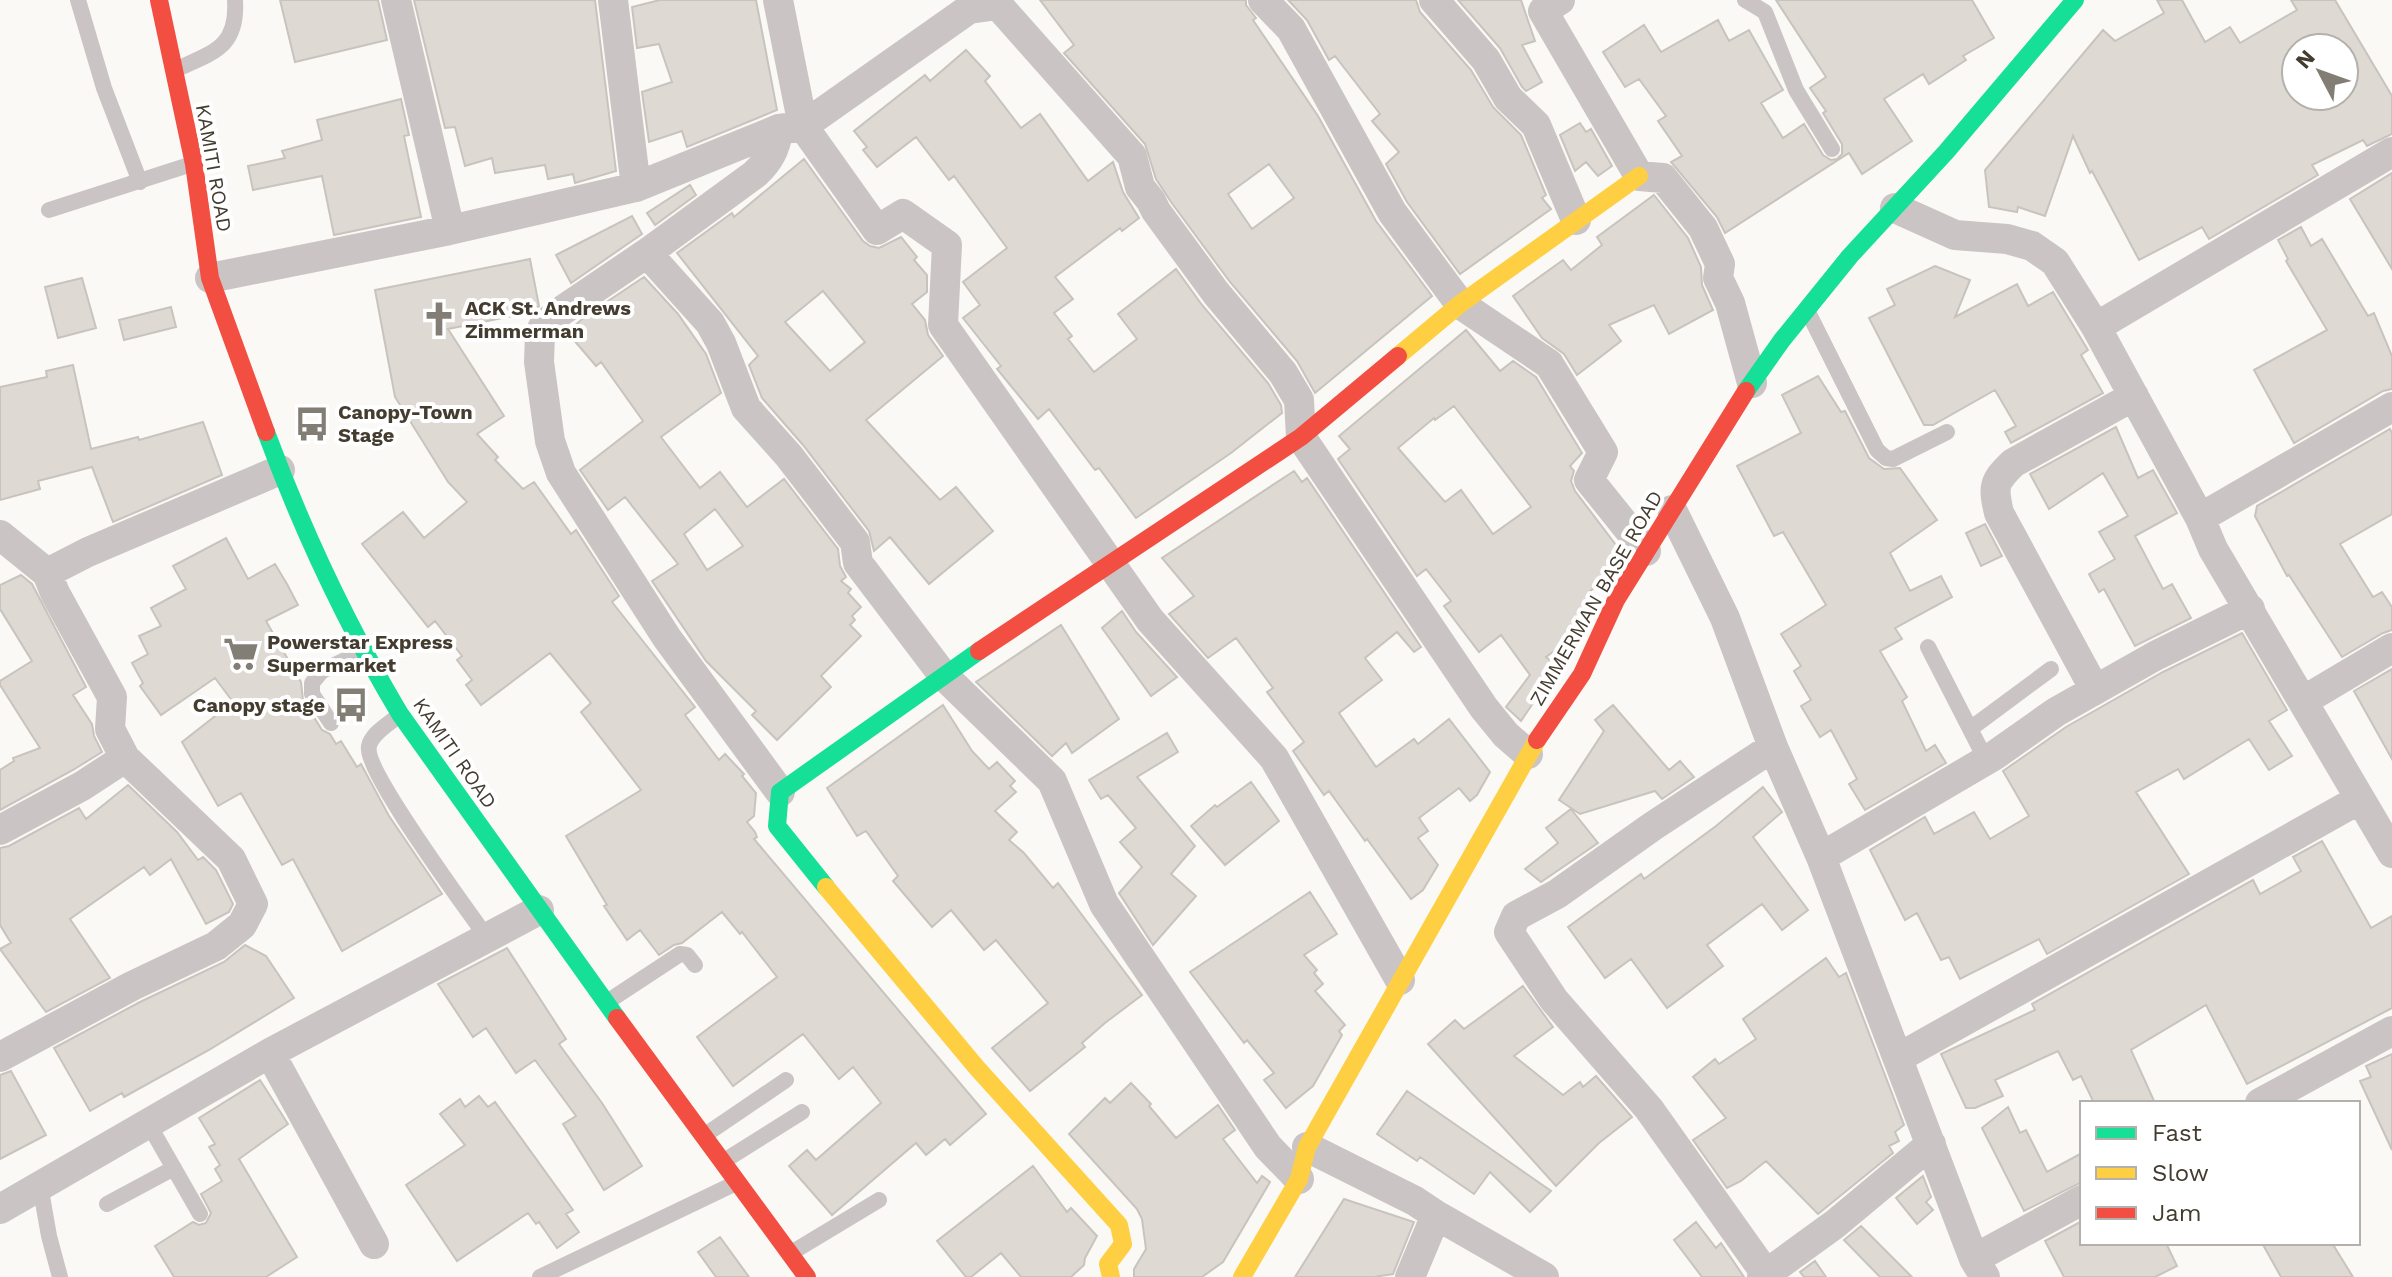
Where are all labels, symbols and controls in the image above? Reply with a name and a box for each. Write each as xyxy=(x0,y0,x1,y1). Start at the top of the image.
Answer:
north arrow xyxy=(2280,32,2360,112)
text: N xyxy=(2290,45,2320,74)
street label: KAMITI ROAD xyxy=(191,102,237,234)
place label: ACK St. Andrews Zimmerman xyxy=(465,296,631,343)
church icon: ACK St. Andrews Zimmerman xyxy=(420,300,458,338)
place label: Canopy-Town Stage xyxy=(338,400,473,447)
bus stop icon: Canopy-Town Stage xyxy=(293,405,331,443)
street label: ZIMMERMAN BASE ROAD xyxy=(1525,486,1667,710)
place label: Powerstar Express Supermarket xyxy=(267,630,453,677)
supermarket icon: Powerstar Express Supermarket xyxy=(222,635,260,673)
bus stop icon: Canopy stage xyxy=(332,686,370,724)
place label: Canopy stage xyxy=(193,693,325,717)
street label: KAMITI ROAD xyxy=(408,693,502,813)
legend xyxy=(2080,1101,2360,1245)
text: Fast xyxy=(2152,1119,2202,1147)
text: Slow xyxy=(2152,1159,2209,1187)
text: Jam xyxy=(2152,1199,2202,1227)

